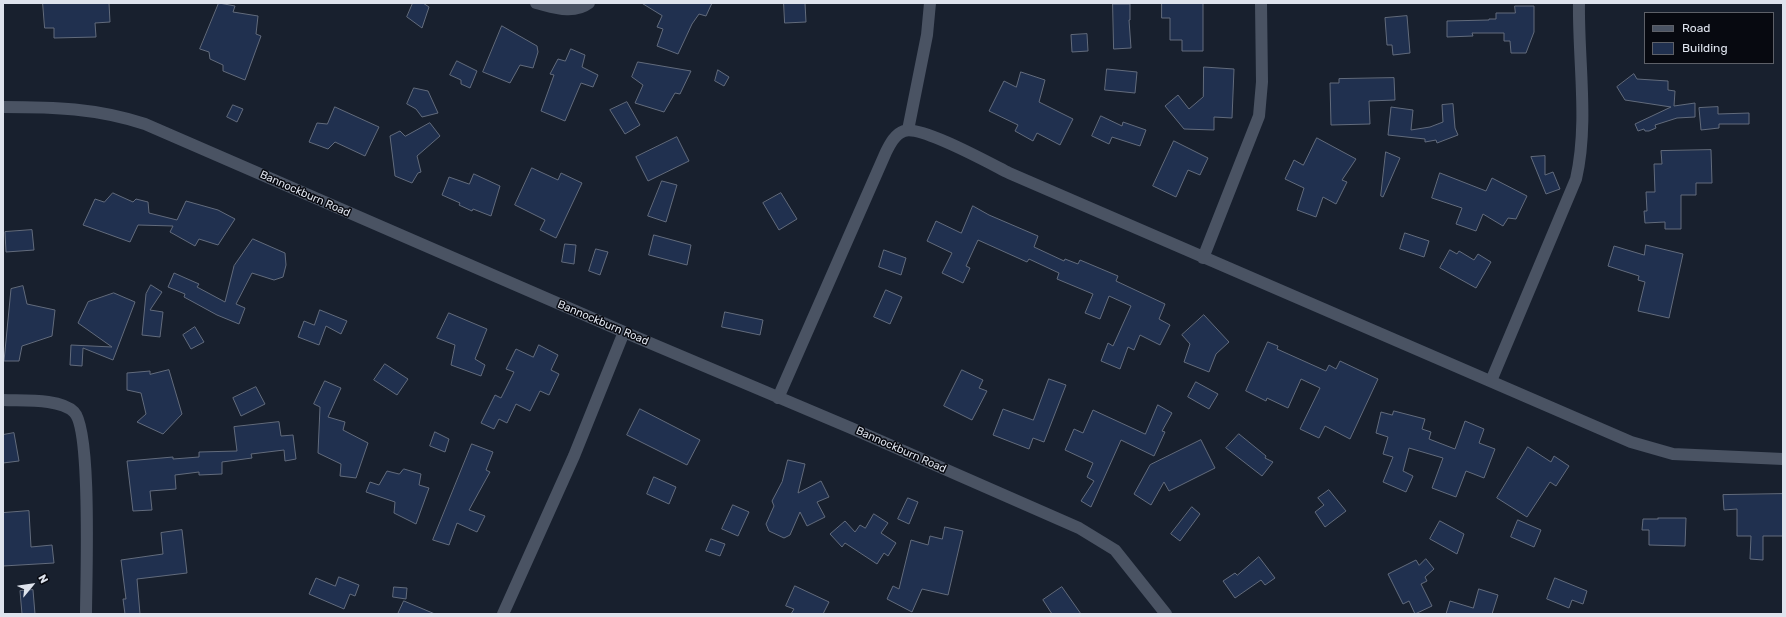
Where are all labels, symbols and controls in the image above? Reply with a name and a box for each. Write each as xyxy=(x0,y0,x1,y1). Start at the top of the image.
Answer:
legend xyxy=(1644,12,1774,64)
text: Road xyxy=(1682,21,1710,35)
text: Building xyxy=(1682,41,1728,55)
street label: Bannockburn Road xyxy=(258,168,352,220)
street label: Bannockburn Road xyxy=(556,298,650,348)
street label: Bannockburn Road xyxy=(854,424,948,476)
north arrow xyxy=(12,565,52,605)
text: N xyxy=(35,572,51,586)

